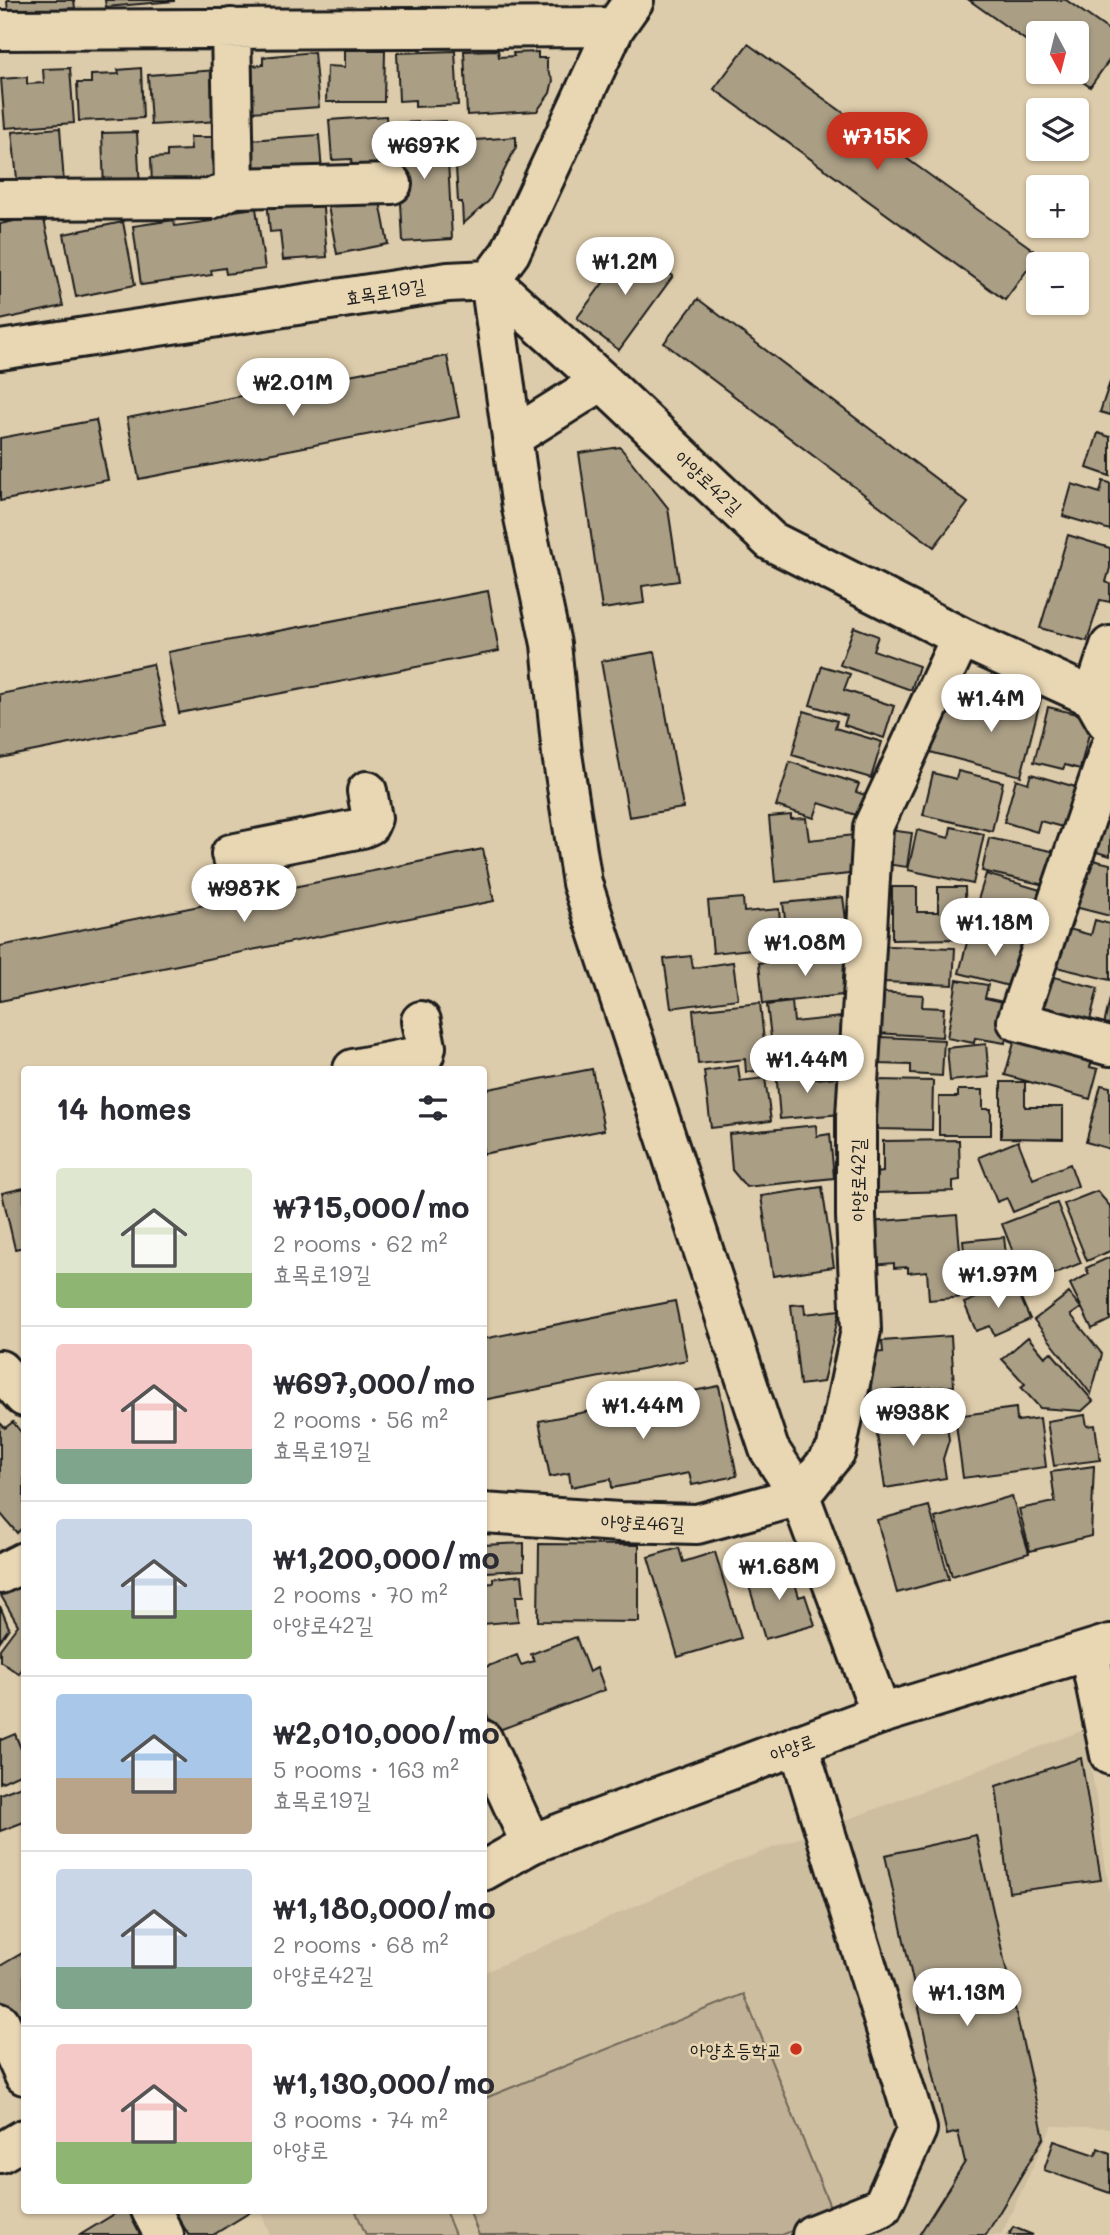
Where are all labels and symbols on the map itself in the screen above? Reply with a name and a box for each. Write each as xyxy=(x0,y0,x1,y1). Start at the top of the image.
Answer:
north arrow xyxy=(1026,21,1088,84)
pin: ₩715K xyxy=(828,113,926,172)
pin: ₩697K xyxy=(375,122,473,181)
pin: ₩1.2M xyxy=(576,238,674,297)
street label: 효목로19길 xyxy=(343,272,427,310)
pin: ₩2.01M xyxy=(236,358,350,418)
street label: 아양로42길 xyxy=(670,445,748,519)
pin: ₩1.4M xyxy=(942,674,1040,734)
pin: ₩987K xyxy=(195,864,293,924)
pin: ₩1.18M xyxy=(938,898,1052,958)
pin: ₩1.08M xyxy=(748,918,862,978)
pin: ₩1.44M xyxy=(750,1036,864,1095)
street label: 아양로42길 xyxy=(845,1139,870,1221)
pin: ₩1.97M xyxy=(941,1250,1055,1310)
pin: ₩1.44M xyxy=(586,1382,700,1441)
pin: ₩938K xyxy=(864,1388,962,1448)
street label: 아양로46길 xyxy=(601,1508,685,1536)
pin: ₩1.68M xyxy=(722,1542,836,1602)
street label: 아양로 xyxy=(766,1727,818,1767)
pin: ₩1.13M xyxy=(910,1968,1024,2028)
place label: 아양초등학교 xyxy=(690,2037,782,2062)
marker: 아양초등학교 xyxy=(788,2041,804,2057)

